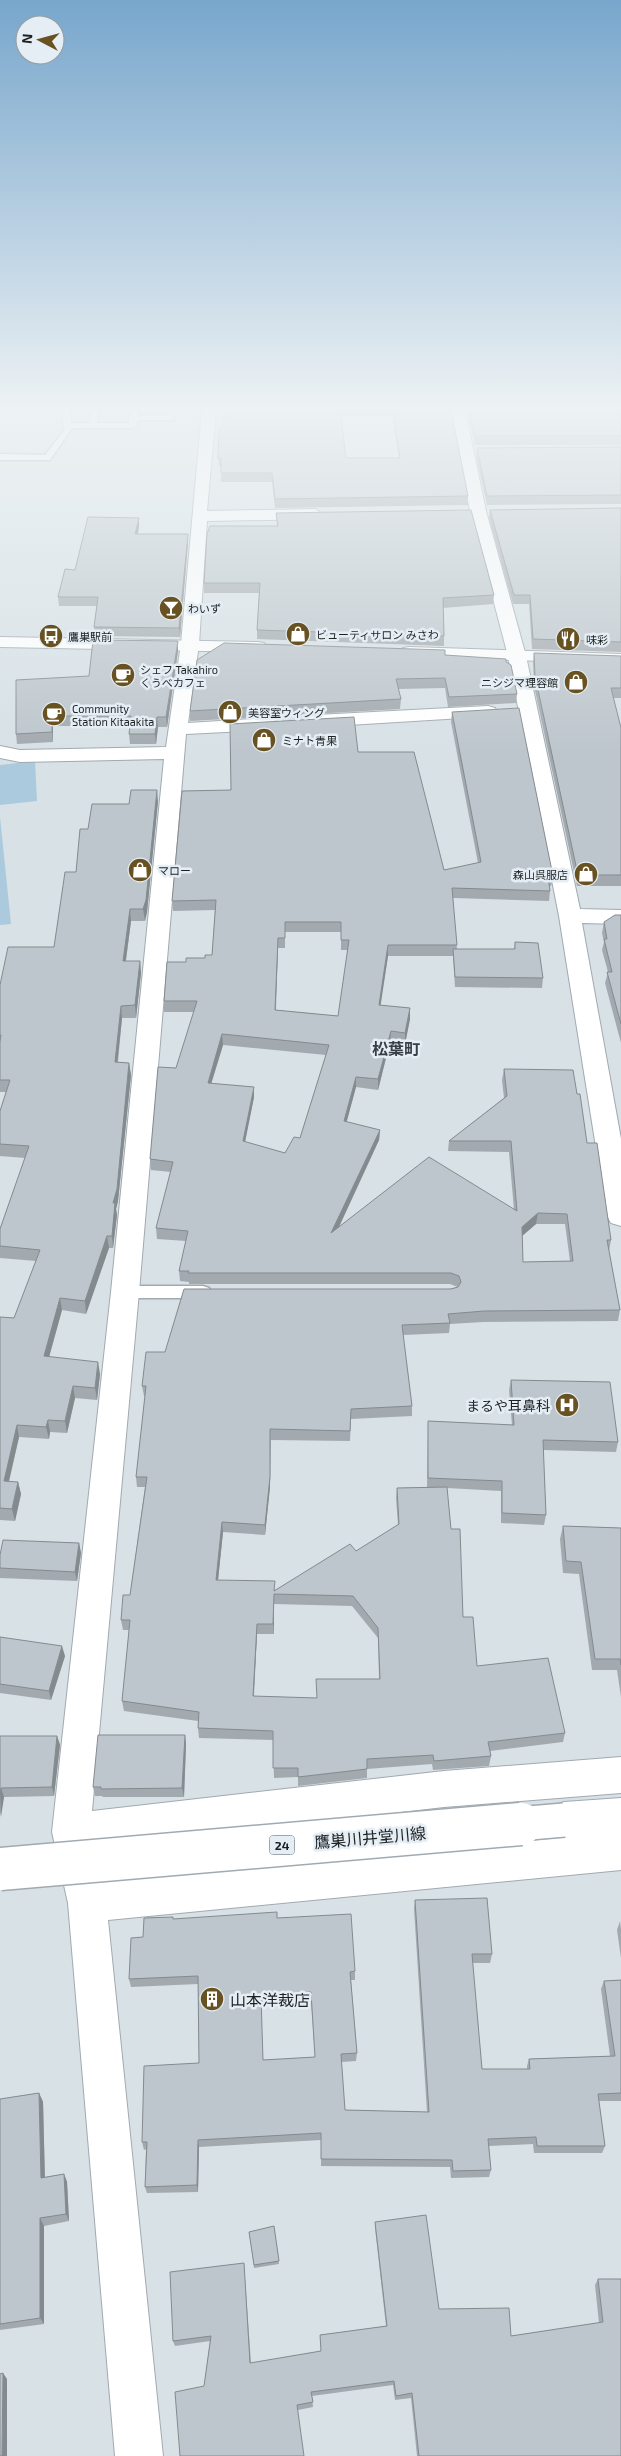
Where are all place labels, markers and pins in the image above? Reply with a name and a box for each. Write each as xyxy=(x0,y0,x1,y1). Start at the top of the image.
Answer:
bar icon: わいず xyxy=(158,595,184,621)
place label: わいず xyxy=(188,602,221,615)
shop icon: ビューティサロン みさわ xyxy=(285,621,311,647)
bus stop icon: 鷹巣駅前 xyxy=(38,623,64,649)
restaurant icon: 味彩 xyxy=(555,626,581,652)
place label: ビューティサロン みさわ xyxy=(316,628,439,641)
place label: 鷹巣駅前 xyxy=(68,630,112,643)
place label: 味彩 xyxy=(586,633,608,646)
cafe icon: シェフ Takahiro くうべカフェ xyxy=(110,662,136,688)
place label: シェフ Takahiro くうべカフェ xyxy=(140,663,218,689)
shop icon: ニシジマ理容館 xyxy=(563,669,589,695)
place label: ニシジマ理容館 xyxy=(481,676,558,689)
shop icon: 美容室ウィング xyxy=(217,699,243,725)
cafe icon: Community Station Kitaakita xyxy=(41,701,67,727)
place label: Community Station Kitaakita xyxy=(72,702,154,728)
place label: 美容室ウィング xyxy=(248,706,325,719)
shop icon: ミナト青果 xyxy=(251,727,277,753)
place label: ミナト青果 xyxy=(282,734,337,747)
shop icon: マロー xyxy=(127,857,153,883)
shop icon: 森山呉服店 xyxy=(573,861,599,887)
place label: マロー xyxy=(158,864,191,877)
place label: 森山呉服店 xyxy=(513,868,568,881)
hospital icon: まるや耳鼻科 xyxy=(554,1392,580,1418)
place label: まるや耳鼻科 xyxy=(466,1397,550,1414)
building icon: 山本洋裁店 xyxy=(199,1986,225,2012)
place label: 山本洋裁店 xyxy=(230,1990,310,2009)

